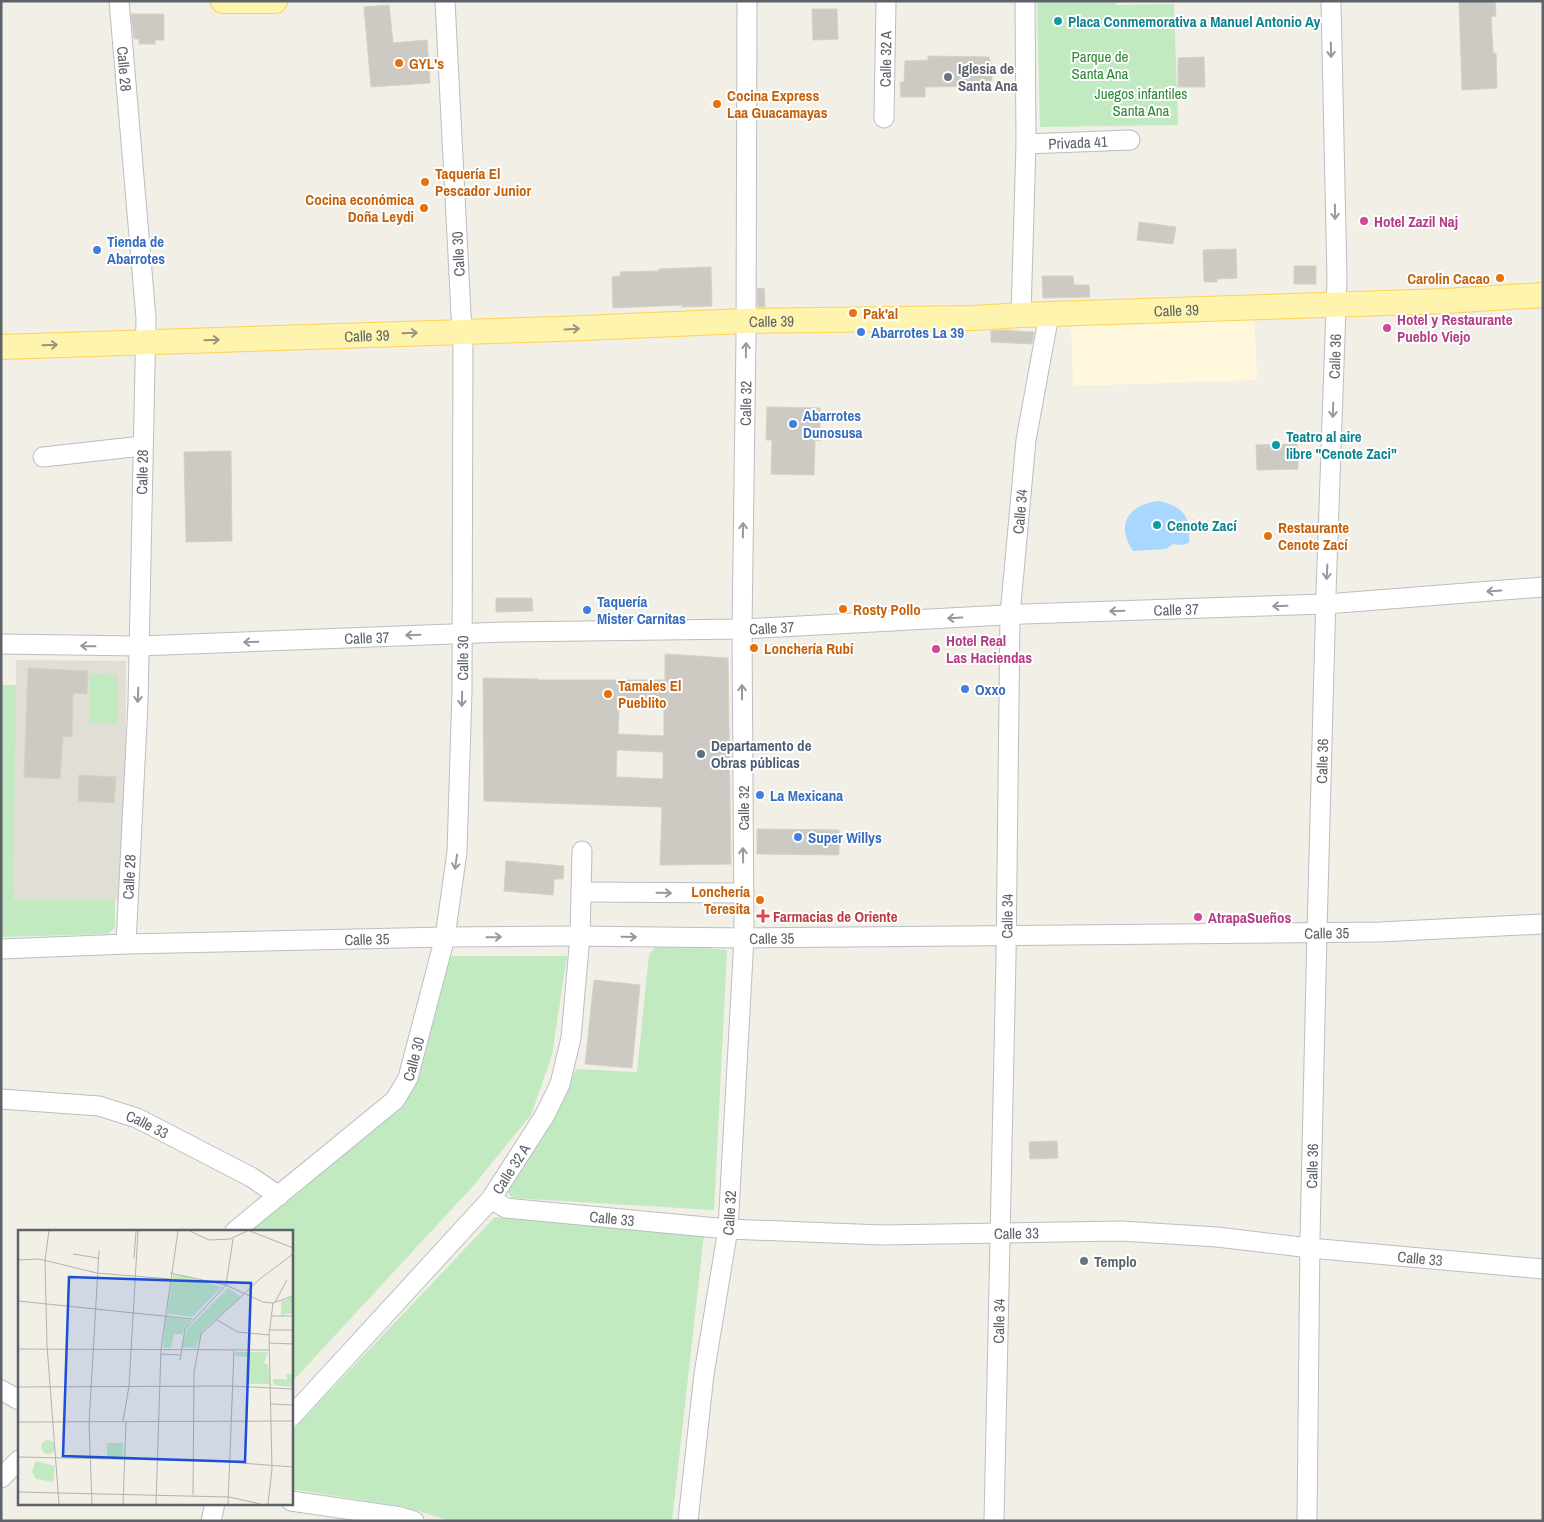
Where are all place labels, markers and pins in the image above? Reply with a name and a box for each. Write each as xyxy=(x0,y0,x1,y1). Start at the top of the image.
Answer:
place label: Placa Conmemorativa a Manuel Antonio Ay xyxy=(1068,11,1320,32)
marker: Placa Conmemorativa a Manuel Antonio Ay xyxy=(1052,15,1064,27)
place label: GYL's xyxy=(409,53,444,74)
marker: GYL's xyxy=(393,57,405,69)
place label: Iglesia de Santa Ana xyxy=(958,58,1018,96)
marker: Iglesia de Santa Ana xyxy=(942,71,954,83)
place label: Cocina Express Laa Guacamayas xyxy=(727,85,828,123)
marker: Cocina Express Laa Guacamayas xyxy=(711,98,723,110)
place label: Taquería El Pescador Junior xyxy=(435,163,532,201)
marker: Taquería El Pescador Junior xyxy=(419,176,431,188)
place label: Cocina económica Doña Leydi xyxy=(305,189,414,227)
marker: Cocina económica Doña Leydi xyxy=(418,202,430,214)
place label: Hotel Zazil Naj xyxy=(1374,211,1458,232)
marker: Hotel Zazil Naj xyxy=(1358,215,1370,227)
place label: Tienda de Abarrotes xyxy=(107,231,165,269)
marker: Tienda de Abarrotes xyxy=(91,244,103,256)
place label: Carolin Cacao xyxy=(1407,268,1490,289)
marker: Carolin Cacao xyxy=(1494,272,1506,284)
place label: Pak'al xyxy=(863,303,898,324)
marker: Pak'al xyxy=(847,307,859,319)
place label: Hotel y Restaurante Pueblo Viejo xyxy=(1397,309,1513,347)
place label: Abarrotes La 39 xyxy=(871,322,964,343)
marker: Hotel y Restaurante Pueblo Viejo xyxy=(1381,322,1393,334)
marker: Abarrotes La 39 xyxy=(855,326,867,338)
place label: Abarrotes Dunosusa xyxy=(803,405,863,443)
marker: Abarrotes Dunosusa xyxy=(787,418,799,430)
place label: Teatro al aire libre "Cenote Zaci" xyxy=(1286,426,1397,464)
marker: Teatro al aire libre "Cenote Zaci" xyxy=(1270,439,1282,451)
place label: Cenote Zací xyxy=(1167,515,1237,536)
place label: Restaurante Cenote Zací xyxy=(1278,517,1349,555)
marker: Cenote Zací xyxy=(1151,519,1163,531)
marker: Restaurante Cenote Zací xyxy=(1262,530,1274,542)
place label: Taquería Mister Carnitas xyxy=(597,591,686,629)
place label: Rosty Pollo xyxy=(853,599,921,620)
marker: Rosty Pollo xyxy=(837,603,849,615)
marker: Taquería Mister Carnitas xyxy=(581,604,593,616)
place label: Hotel Real Las Haciendas xyxy=(946,630,1032,668)
place label: Lonchería Rubí xyxy=(764,638,854,659)
marker: Lonchería Rubí xyxy=(748,642,760,654)
marker: Hotel Real Las Haciendas xyxy=(930,643,942,655)
place label: Tamales El Pueblito xyxy=(618,675,681,713)
place label: Oxxo xyxy=(975,679,1006,700)
marker: Oxxo xyxy=(959,683,971,695)
marker: Tamales El Pueblito xyxy=(602,688,614,700)
place label: Departamento de Obras públicas xyxy=(711,735,812,773)
marker: Departamento de Obras públicas xyxy=(695,748,707,760)
place label: La Mexicana xyxy=(770,785,843,806)
marker: La Mexicana xyxy=(754,789,766,801)
place label: Super Willys xyxy=(808,827,882,848)
marker: Super Willys xyxy=(792,831,804,843)
place label: Lonchería Teresita xyxy=(691,881,750,919)
marker: Lonchería Teresita xyxy=(754,894,766,906)
place label: Farmacias de Oriente xyxy=(773,906,898,927)
place label: AtrapaSueños xyxy=(1208,907,1292,928)
marker: Farmacias de Oriente xyxy=(757,910,769,922)
marker: AtrapaSueños xyxy=(1192,911,1204,923)
place label: Templo xyxy=(1094,1251,1137,1272)
marker: Templo xyxy=(1078,1255,1090,1267)

